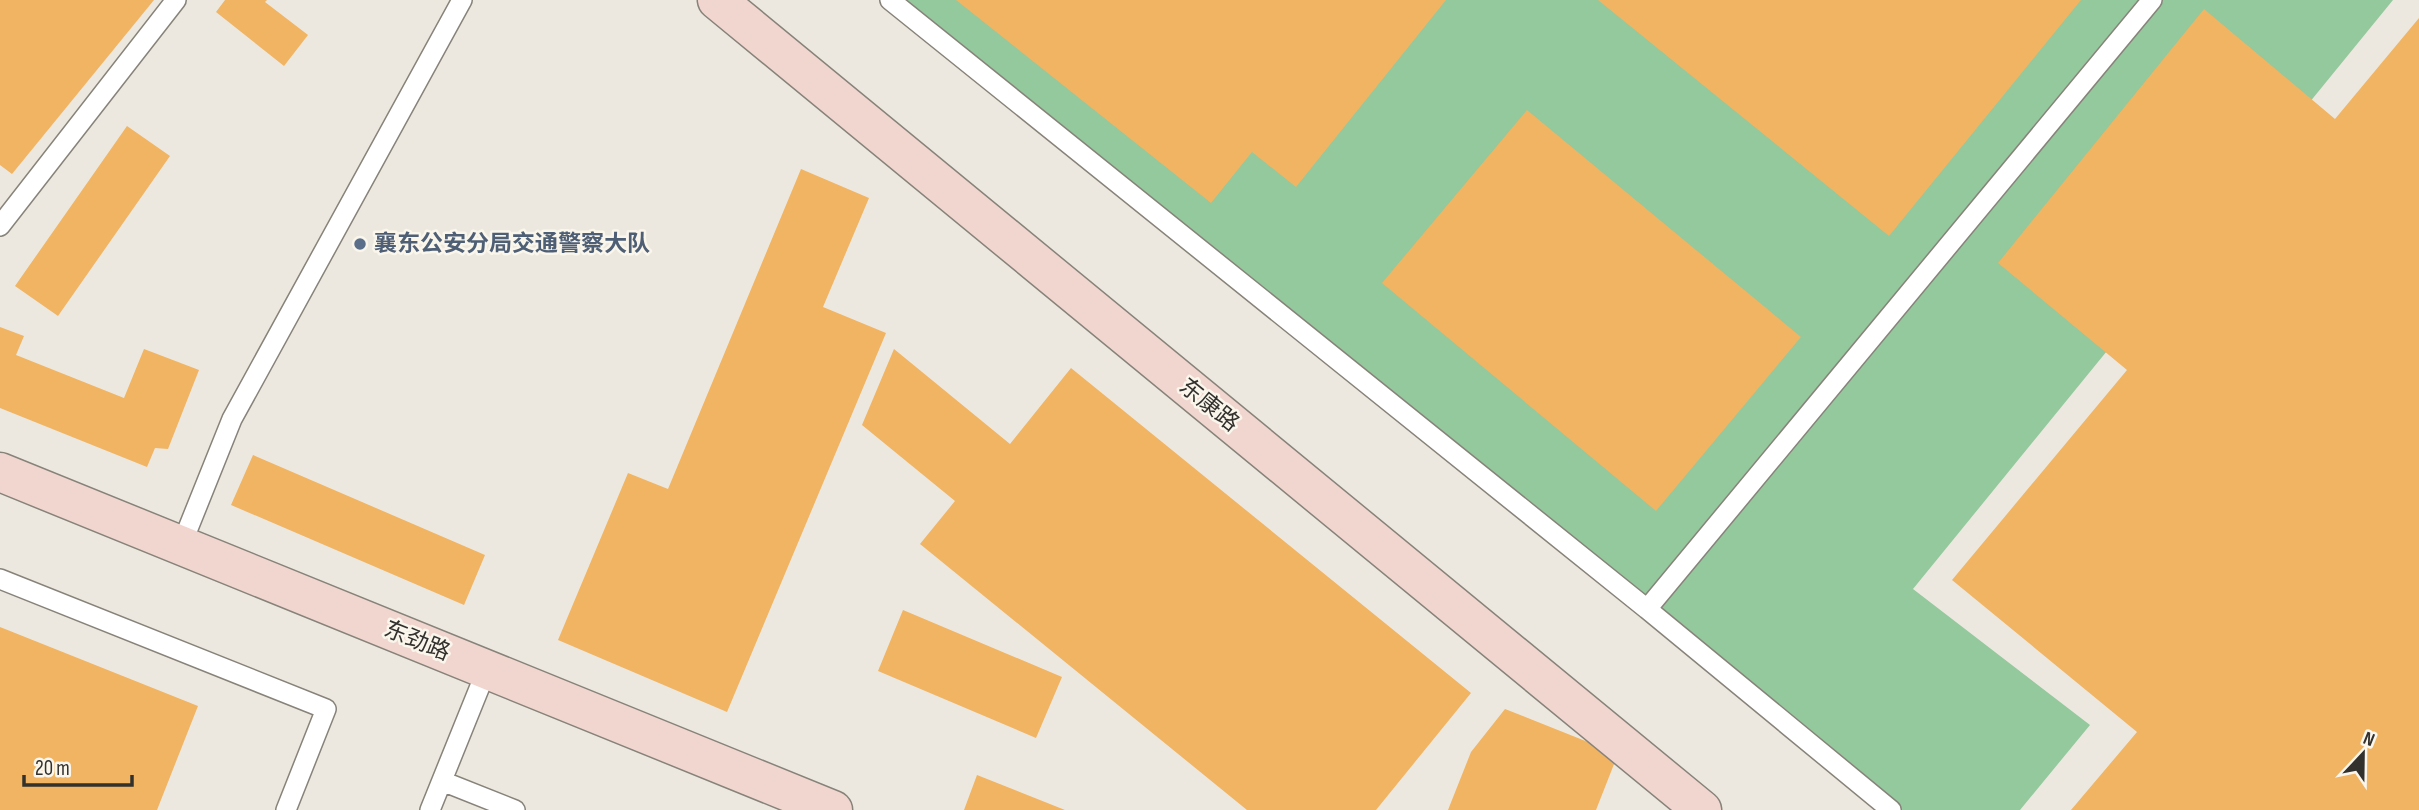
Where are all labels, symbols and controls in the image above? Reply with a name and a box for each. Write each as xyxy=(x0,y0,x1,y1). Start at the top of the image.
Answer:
place label: 襄东公安分局交通警察大队 xyxy=(374,230,650,258)
marker: 襄东公安分局交通警察大队 xyxy=(352,236,368,252)
street label: 东康路 xyxy=(1173,372,1245,438)
street label: 东劲路 xyxy=(380,615,454,667)
north arrow xyxy=(2328,719,2398,789)
text: N xyxy=(2360,727,2378,752)
scale bar xyxy=(24,744,133,788)
text: 20 m xyxy=(35,756,70,781)

